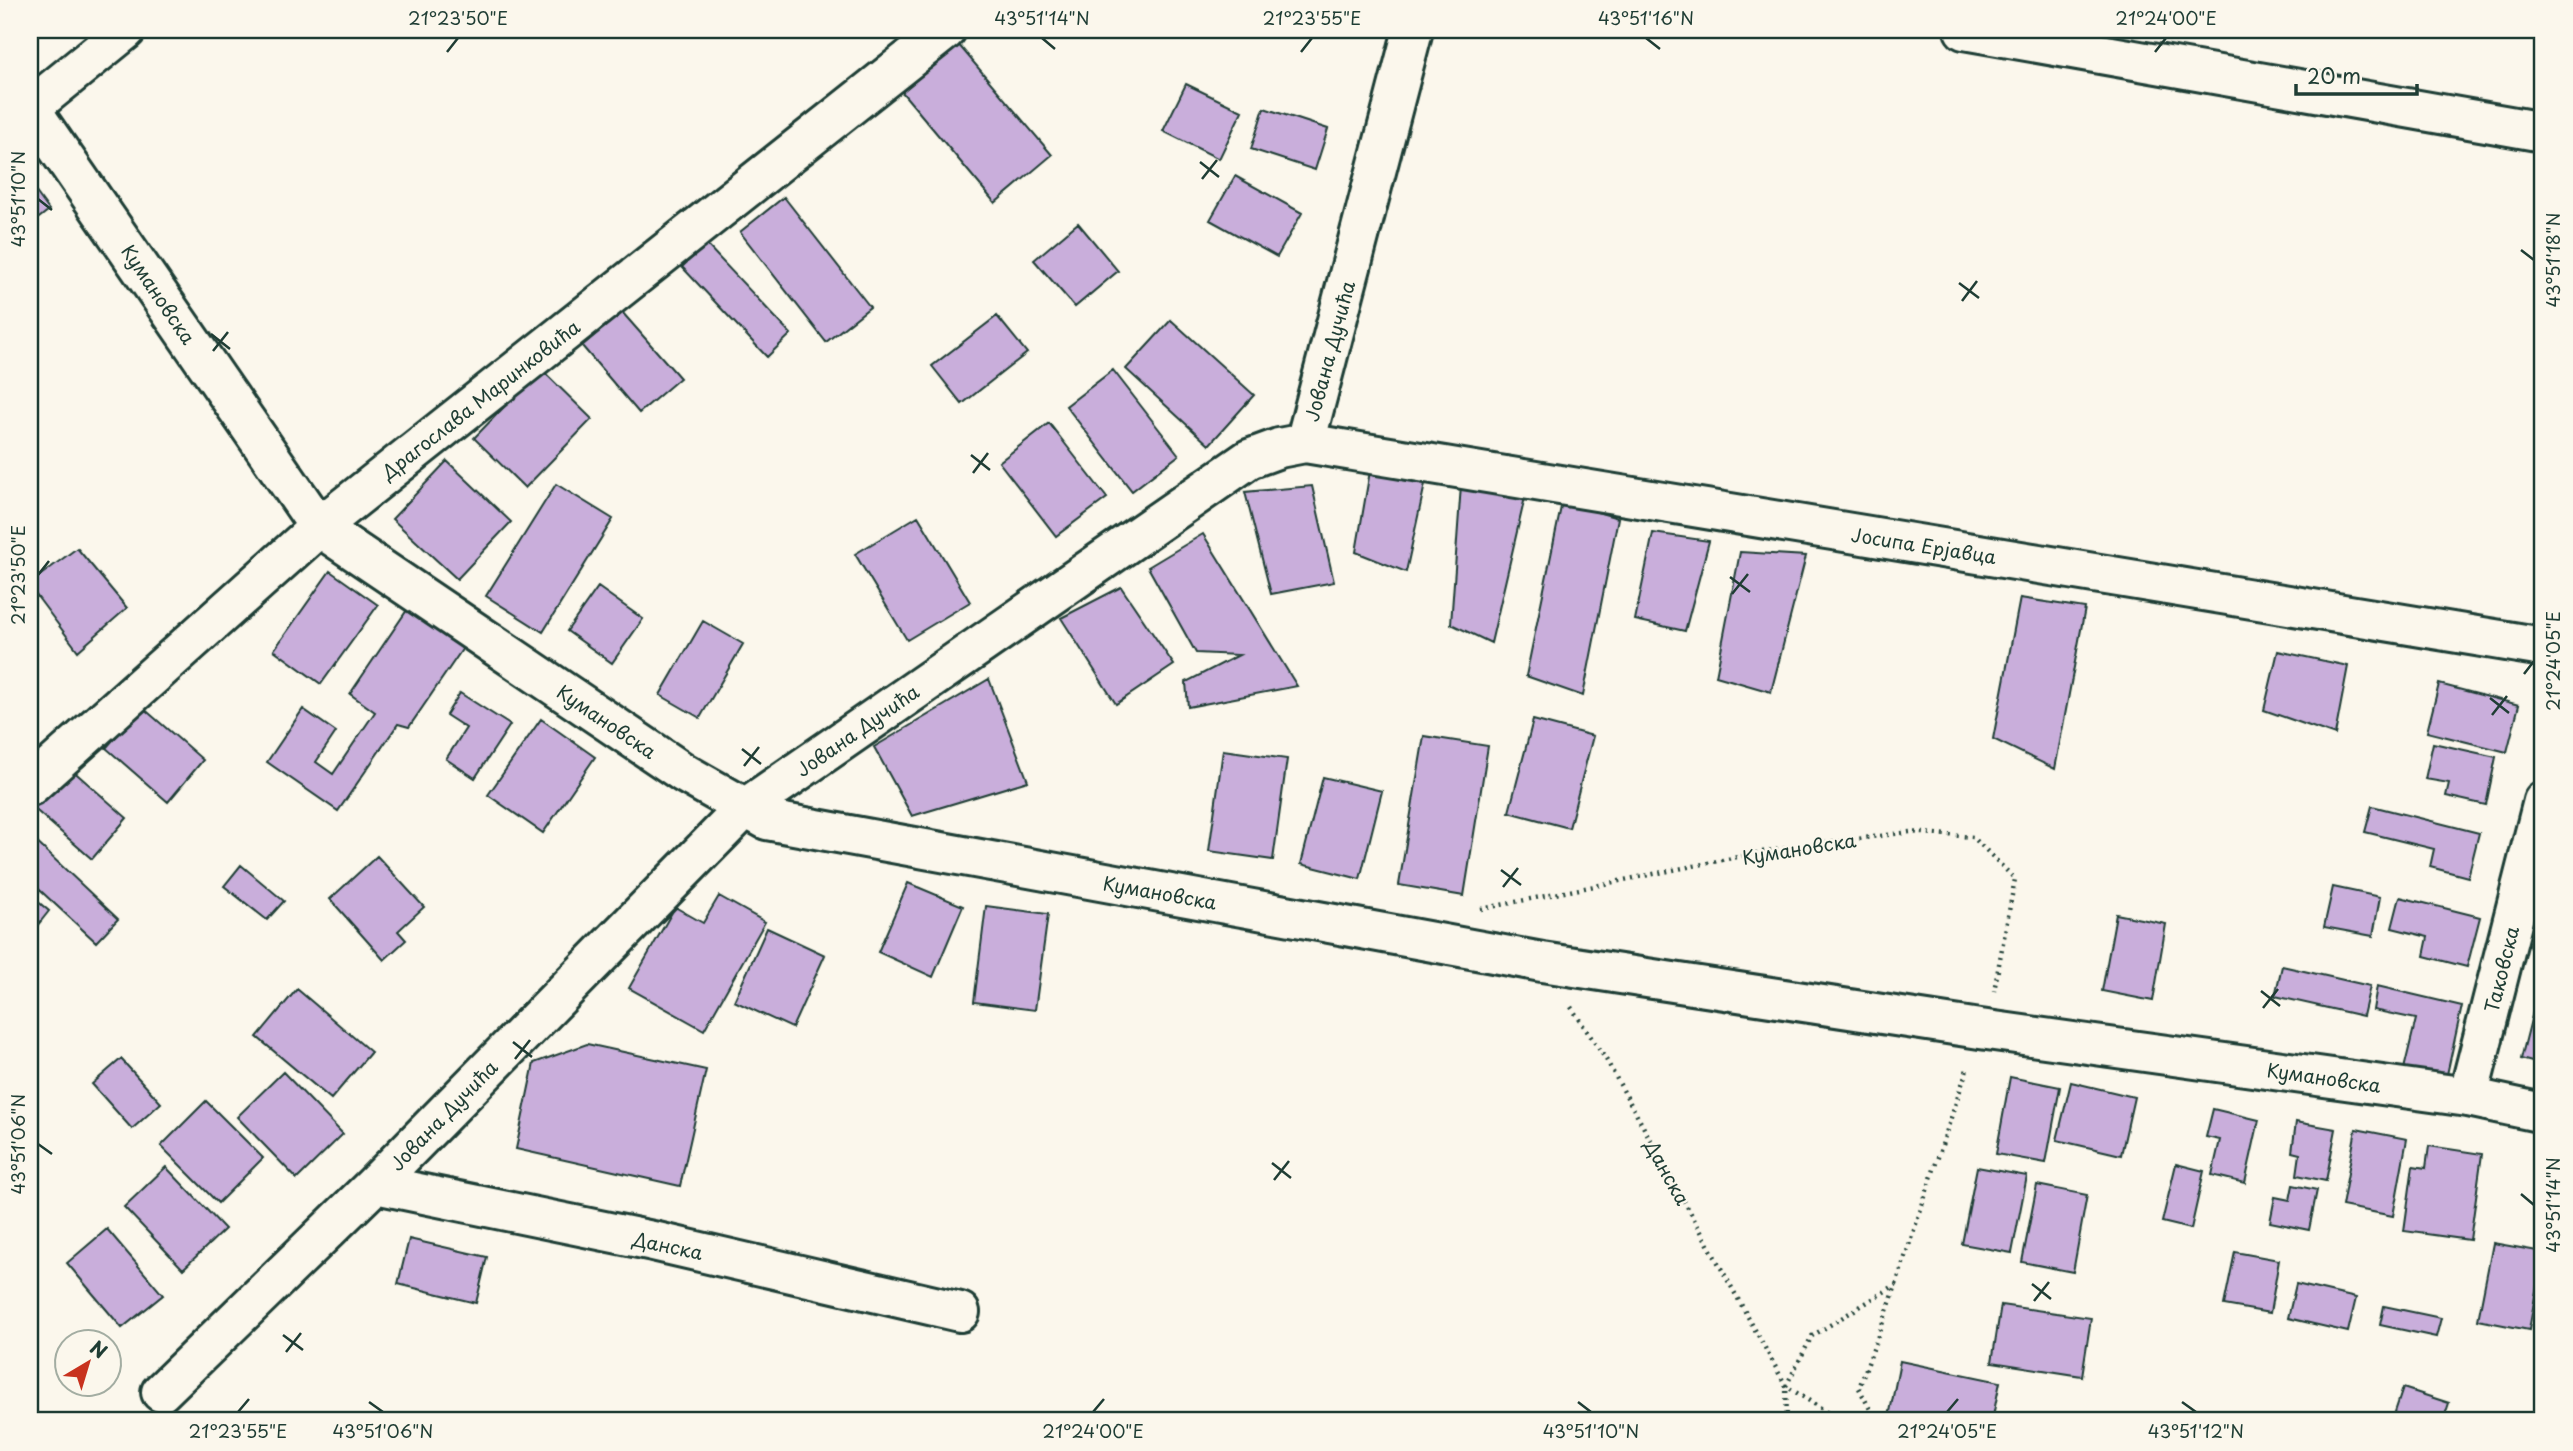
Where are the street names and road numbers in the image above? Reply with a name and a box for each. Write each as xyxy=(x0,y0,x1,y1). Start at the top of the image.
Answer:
street label: Кумановска xyxy=(115,239,203,350)
street label: Јована Дучића xyxy=(1297,277,1361,424)
street label: Драгослава Маринковића xyxy=(374,312,585,486)
street label: Јосипа Ерјавца xyxy=(1849,520,1999,570)
street label: Кумановска xyxy=(552,677,663,765)
street label: Јована Дучића xyxy=(790,677,924,783)
street label: Кумановска xyxy=(1740,825,1858,871)
street label: Кумановска xyxy=(1101,868,1219,916)
street label: Таковска xyxy=(2477,923,2525,1015)
street label: Јована Дучића xyxy=(383,1053,503,1177)
street label: Кумановска xyxy=(2265,1055,2383,1099)
street label: Данска xyxy=(1638,1133,1698,1210)
street label: Данска xyxy=(629,1224,706,1266)

